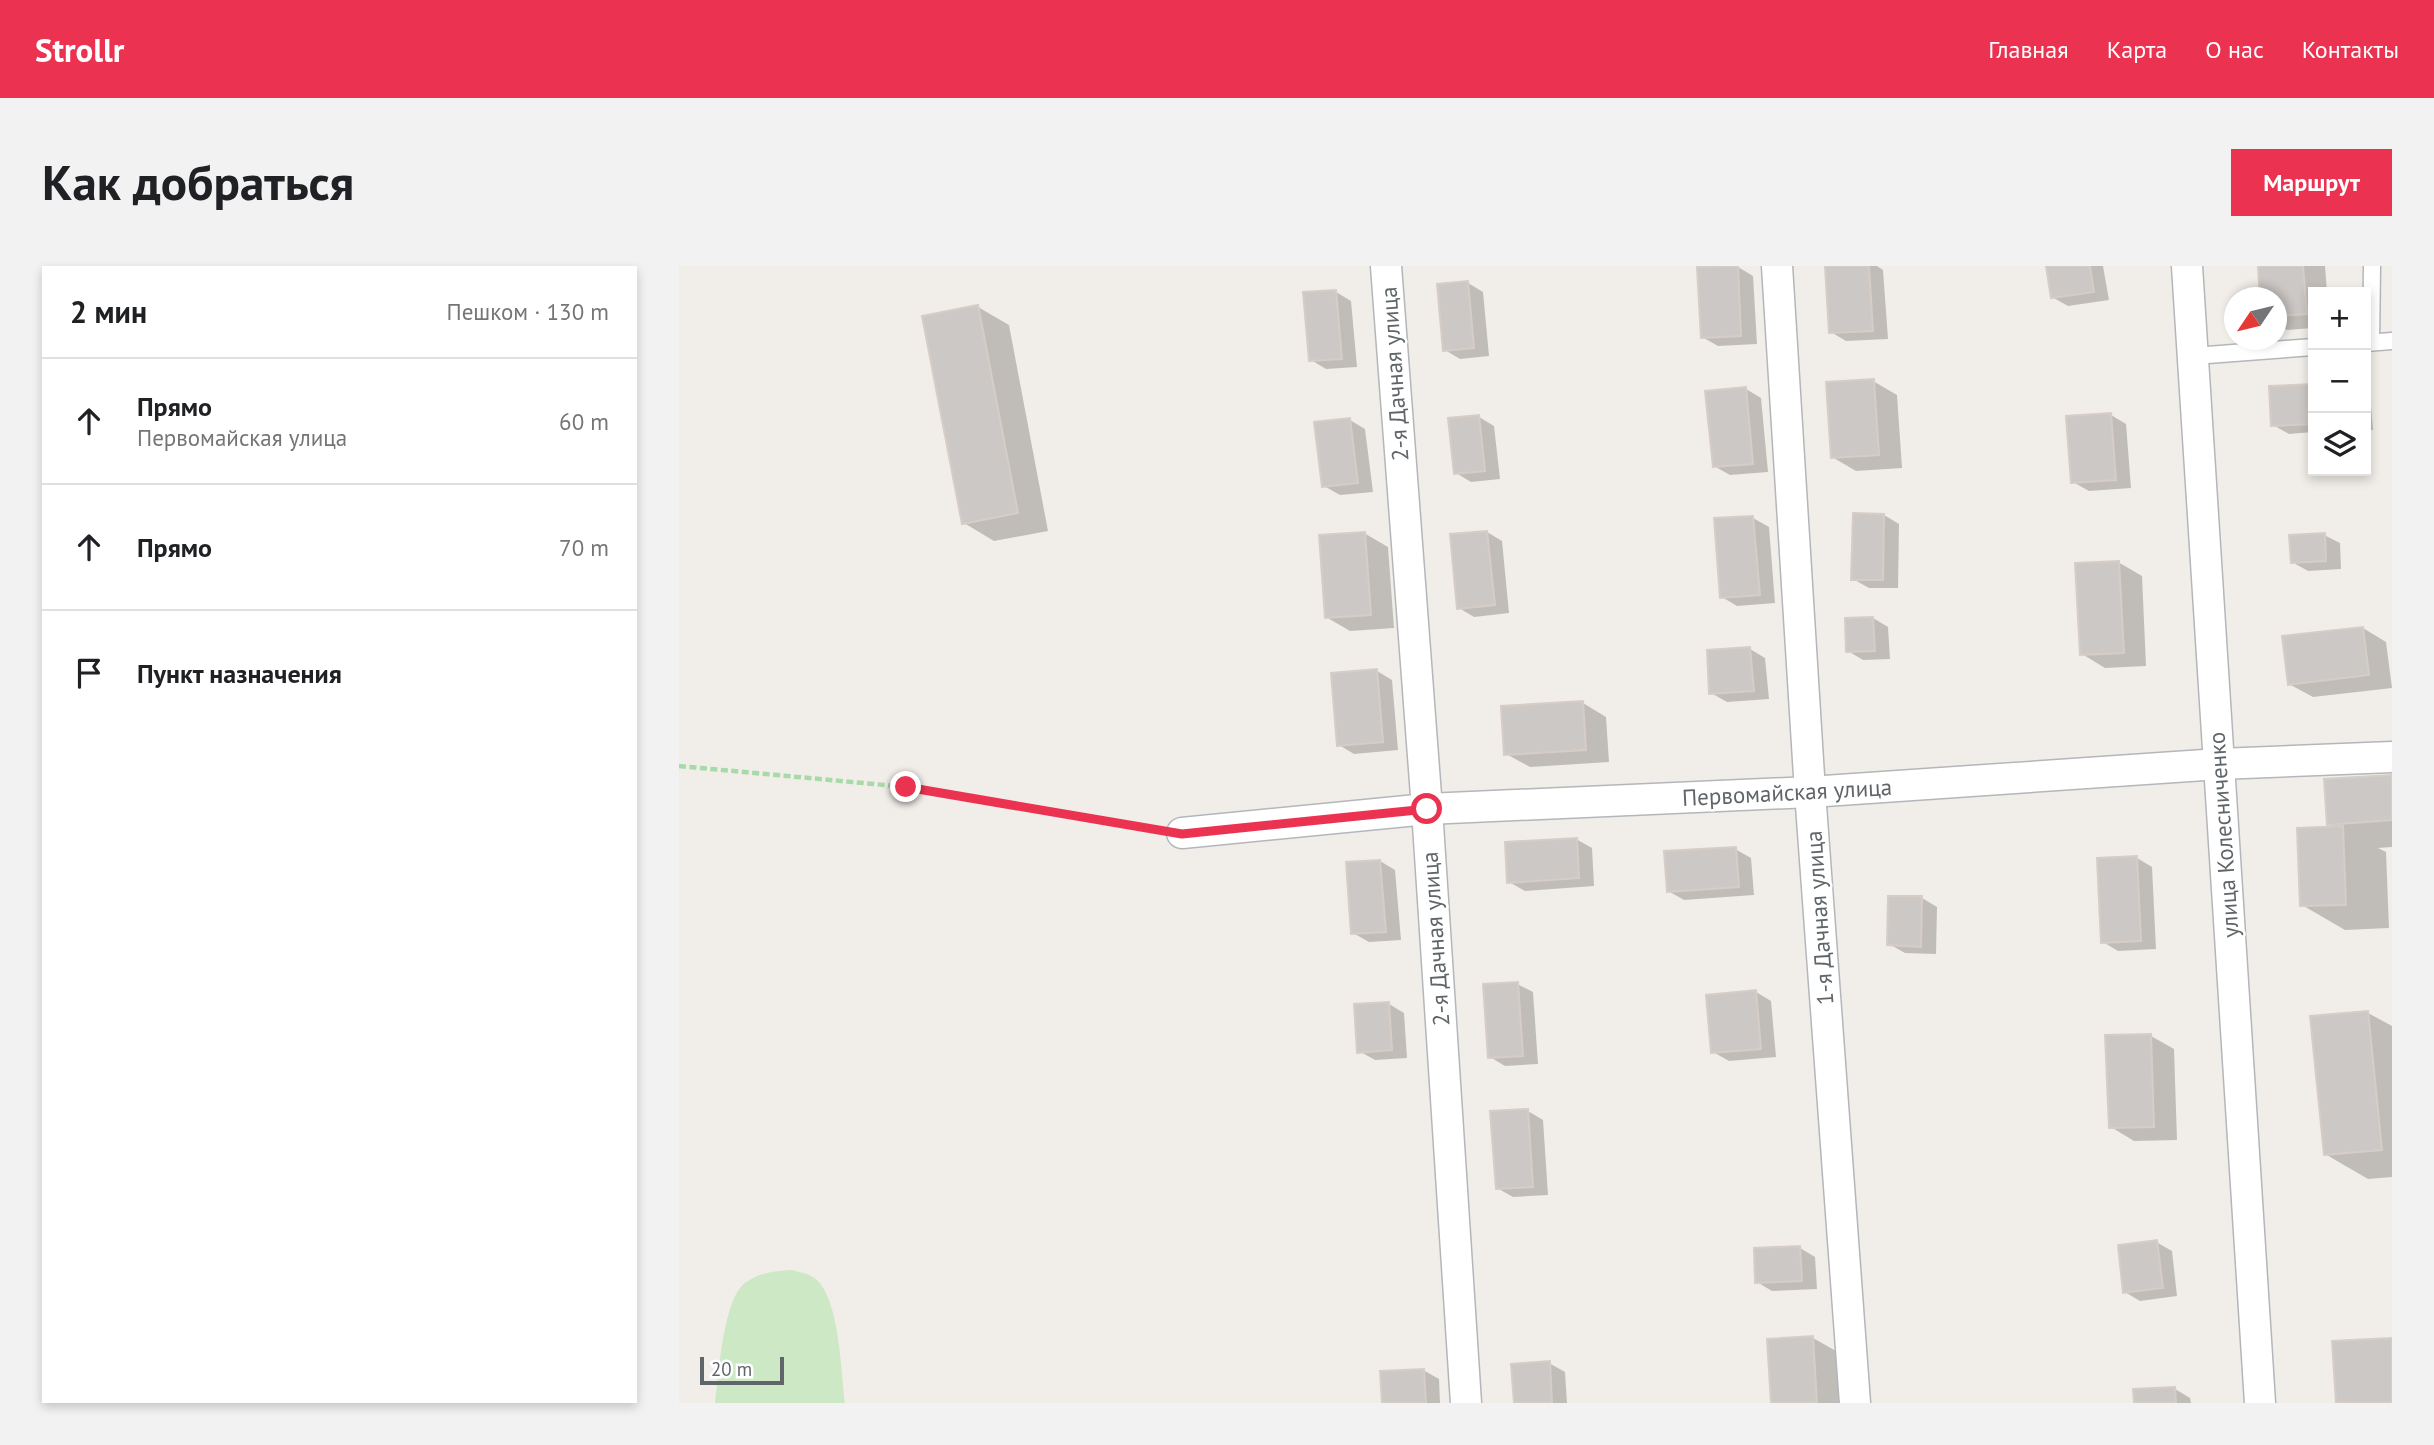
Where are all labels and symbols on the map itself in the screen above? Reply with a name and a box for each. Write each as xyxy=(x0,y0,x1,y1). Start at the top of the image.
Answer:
street label: 2-я Дачная улица xyxy=(1373,286,1415,462)
north arrow xyxy=(2224,287,2287,350)
street label: улица Колесниченко xyxy=(2201,731,2245,939)
route end xyxy=(890,771,921,802)
street label: Первомайская улица xyxy=(1681,772,1893,812)
route start xyxy=(1411,793,1442,824)
street label: 1-я Дачная улица xyxy=(1798,830,1840,1006)
street label: 2-я Дачная улица xyxy=(1414,851,1456,1027)
scale bar xyxy=(700,1354,784,1386)

